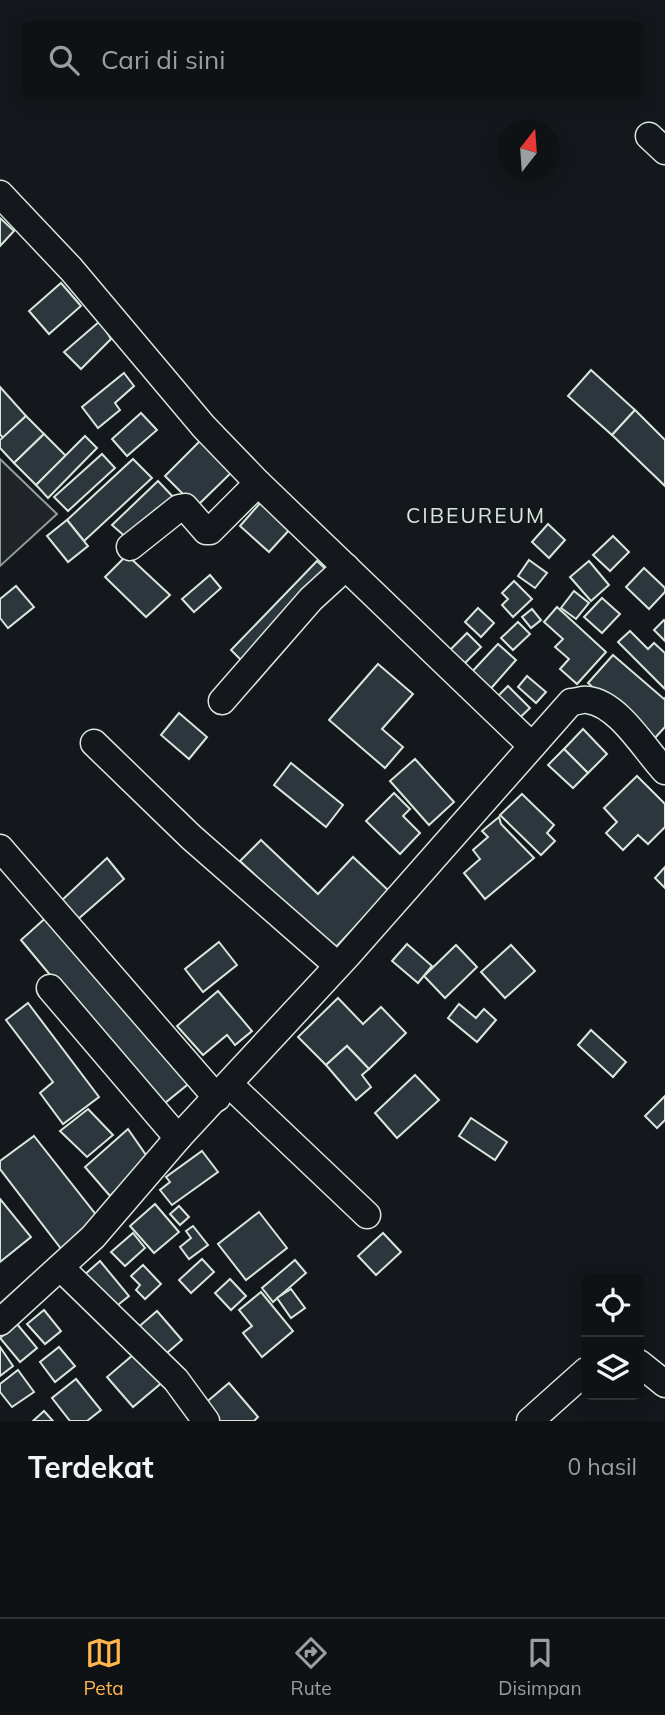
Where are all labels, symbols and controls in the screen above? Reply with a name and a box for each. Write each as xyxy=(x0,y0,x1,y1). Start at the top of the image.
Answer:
search box xyxy=(21,21,644,98)
icon: search xyxy=(45,41,83,79)
text: Cari di sini xyxy=(101,43,225,76)
north arrow xyxy=(497,119,560,182)
district label: CIBEUREUM xyxy=(406,502,546,528)
map controls xyxy=(581,1274,644,1400)
button: locate xyxy=(581,1274,644,1337)
button: layers xyxy=(581,1337,644,1400)
text: Terdekat xyxy=(28,1448,154,1486)
text: 0 hasil xyxy=(568,1452,637,1481)
tab: Peta xyxy=(83,1634,124,1700)
tab: Rute xyxy=(291,1634,332,1700)
tab: Disimpan xyxy=(498,1634,582,1700)

